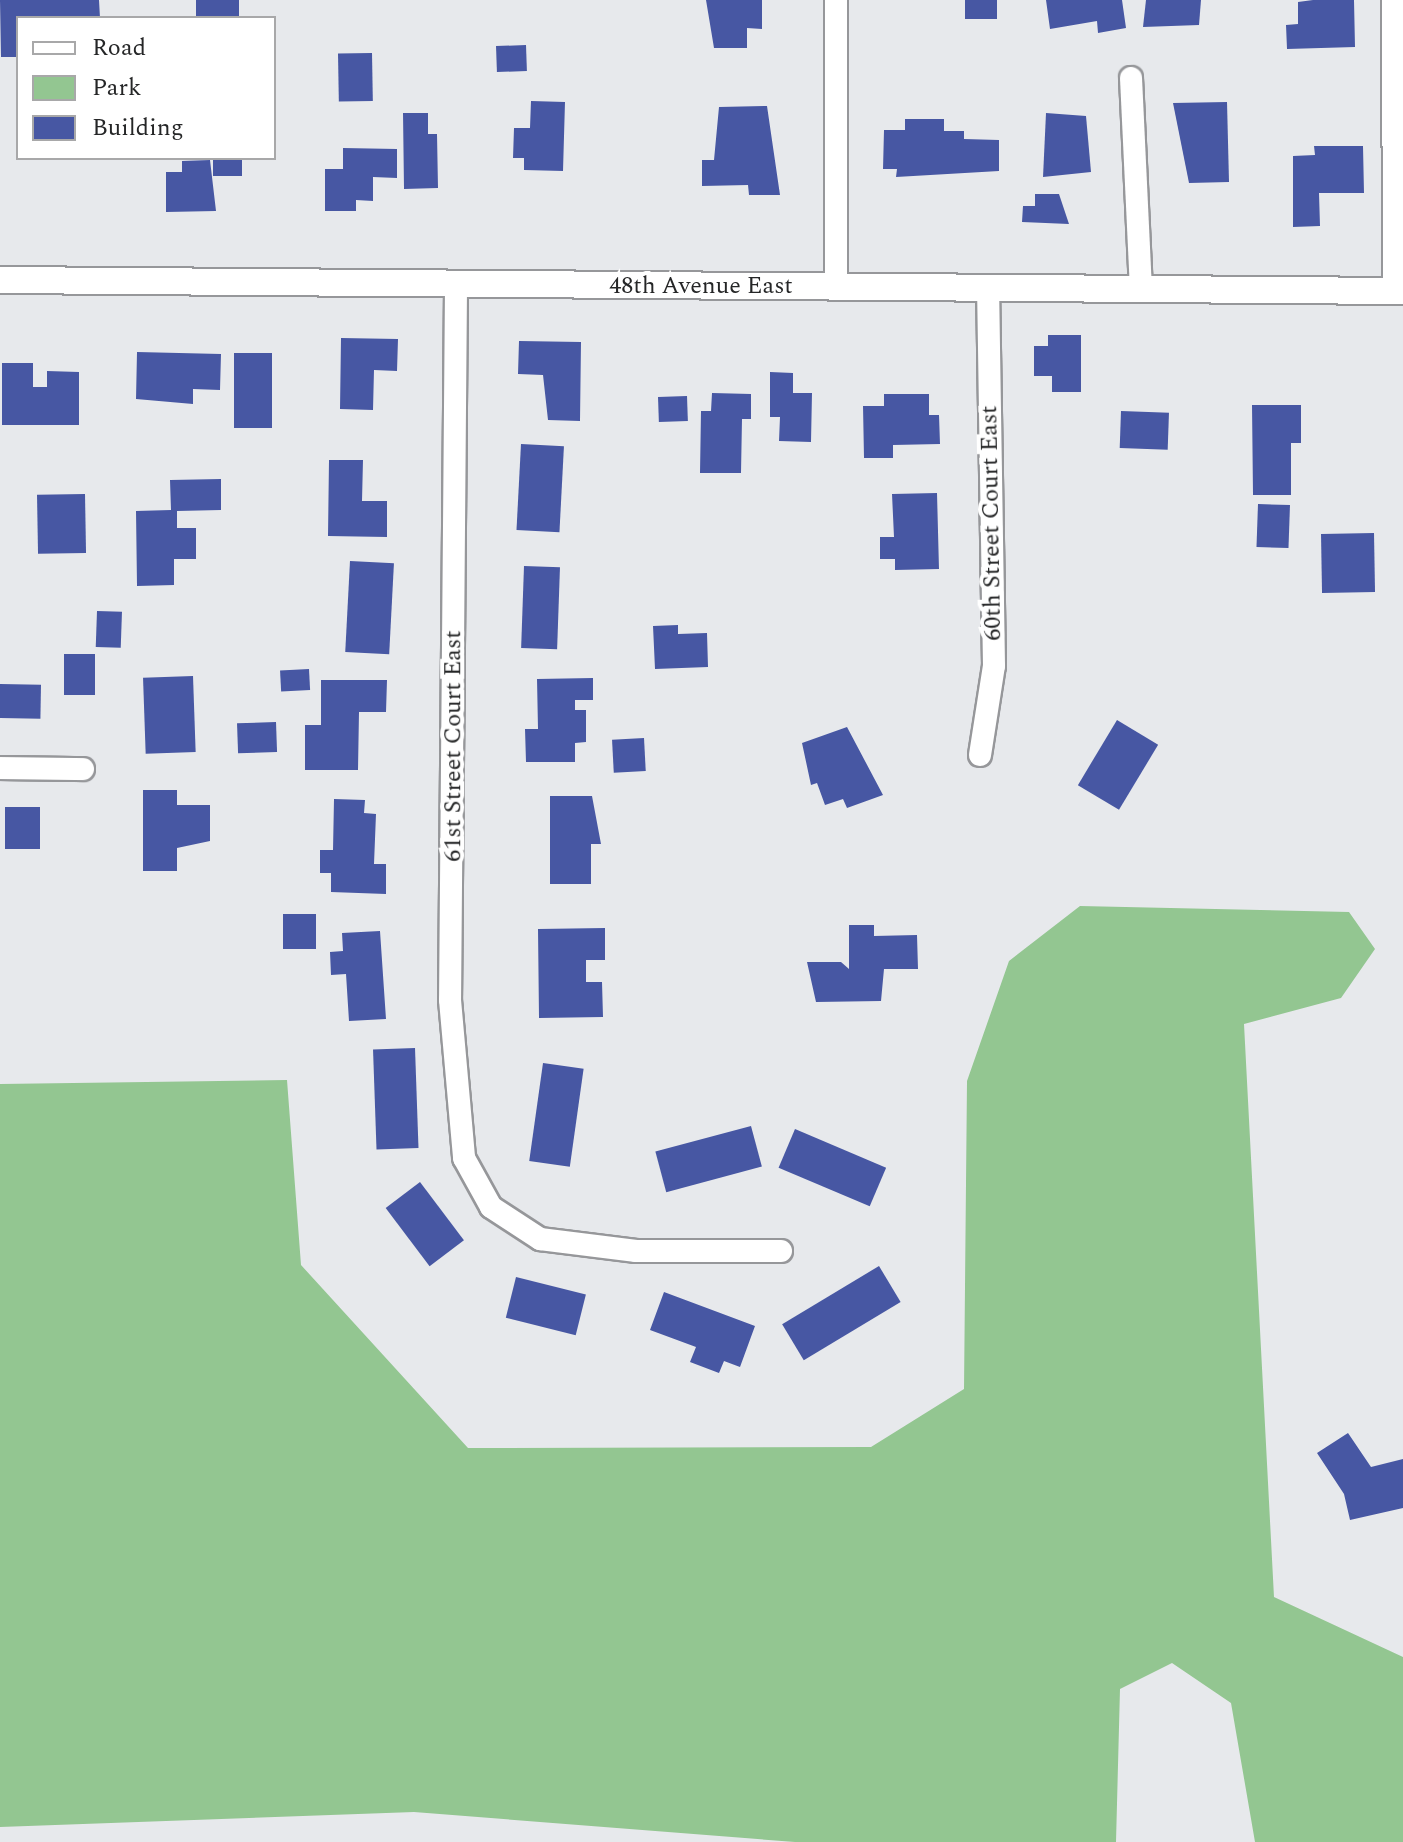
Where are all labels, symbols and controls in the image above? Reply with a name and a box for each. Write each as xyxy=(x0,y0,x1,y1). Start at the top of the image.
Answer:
legend xyxy=(16,16,276,160)
text: Road xyxy=(92,30,146,66)
text: Park xyxy=(92,70,142,106)
text: Building xyxy=(92,110,184,146)
street label: 48th Avenue East xyxy=(609,273,793,301)
street label: 60th Street Court East xyxy=(976,405,1008,641)
street label: 61st Street Court East xyxy=(440,630,468,862)

